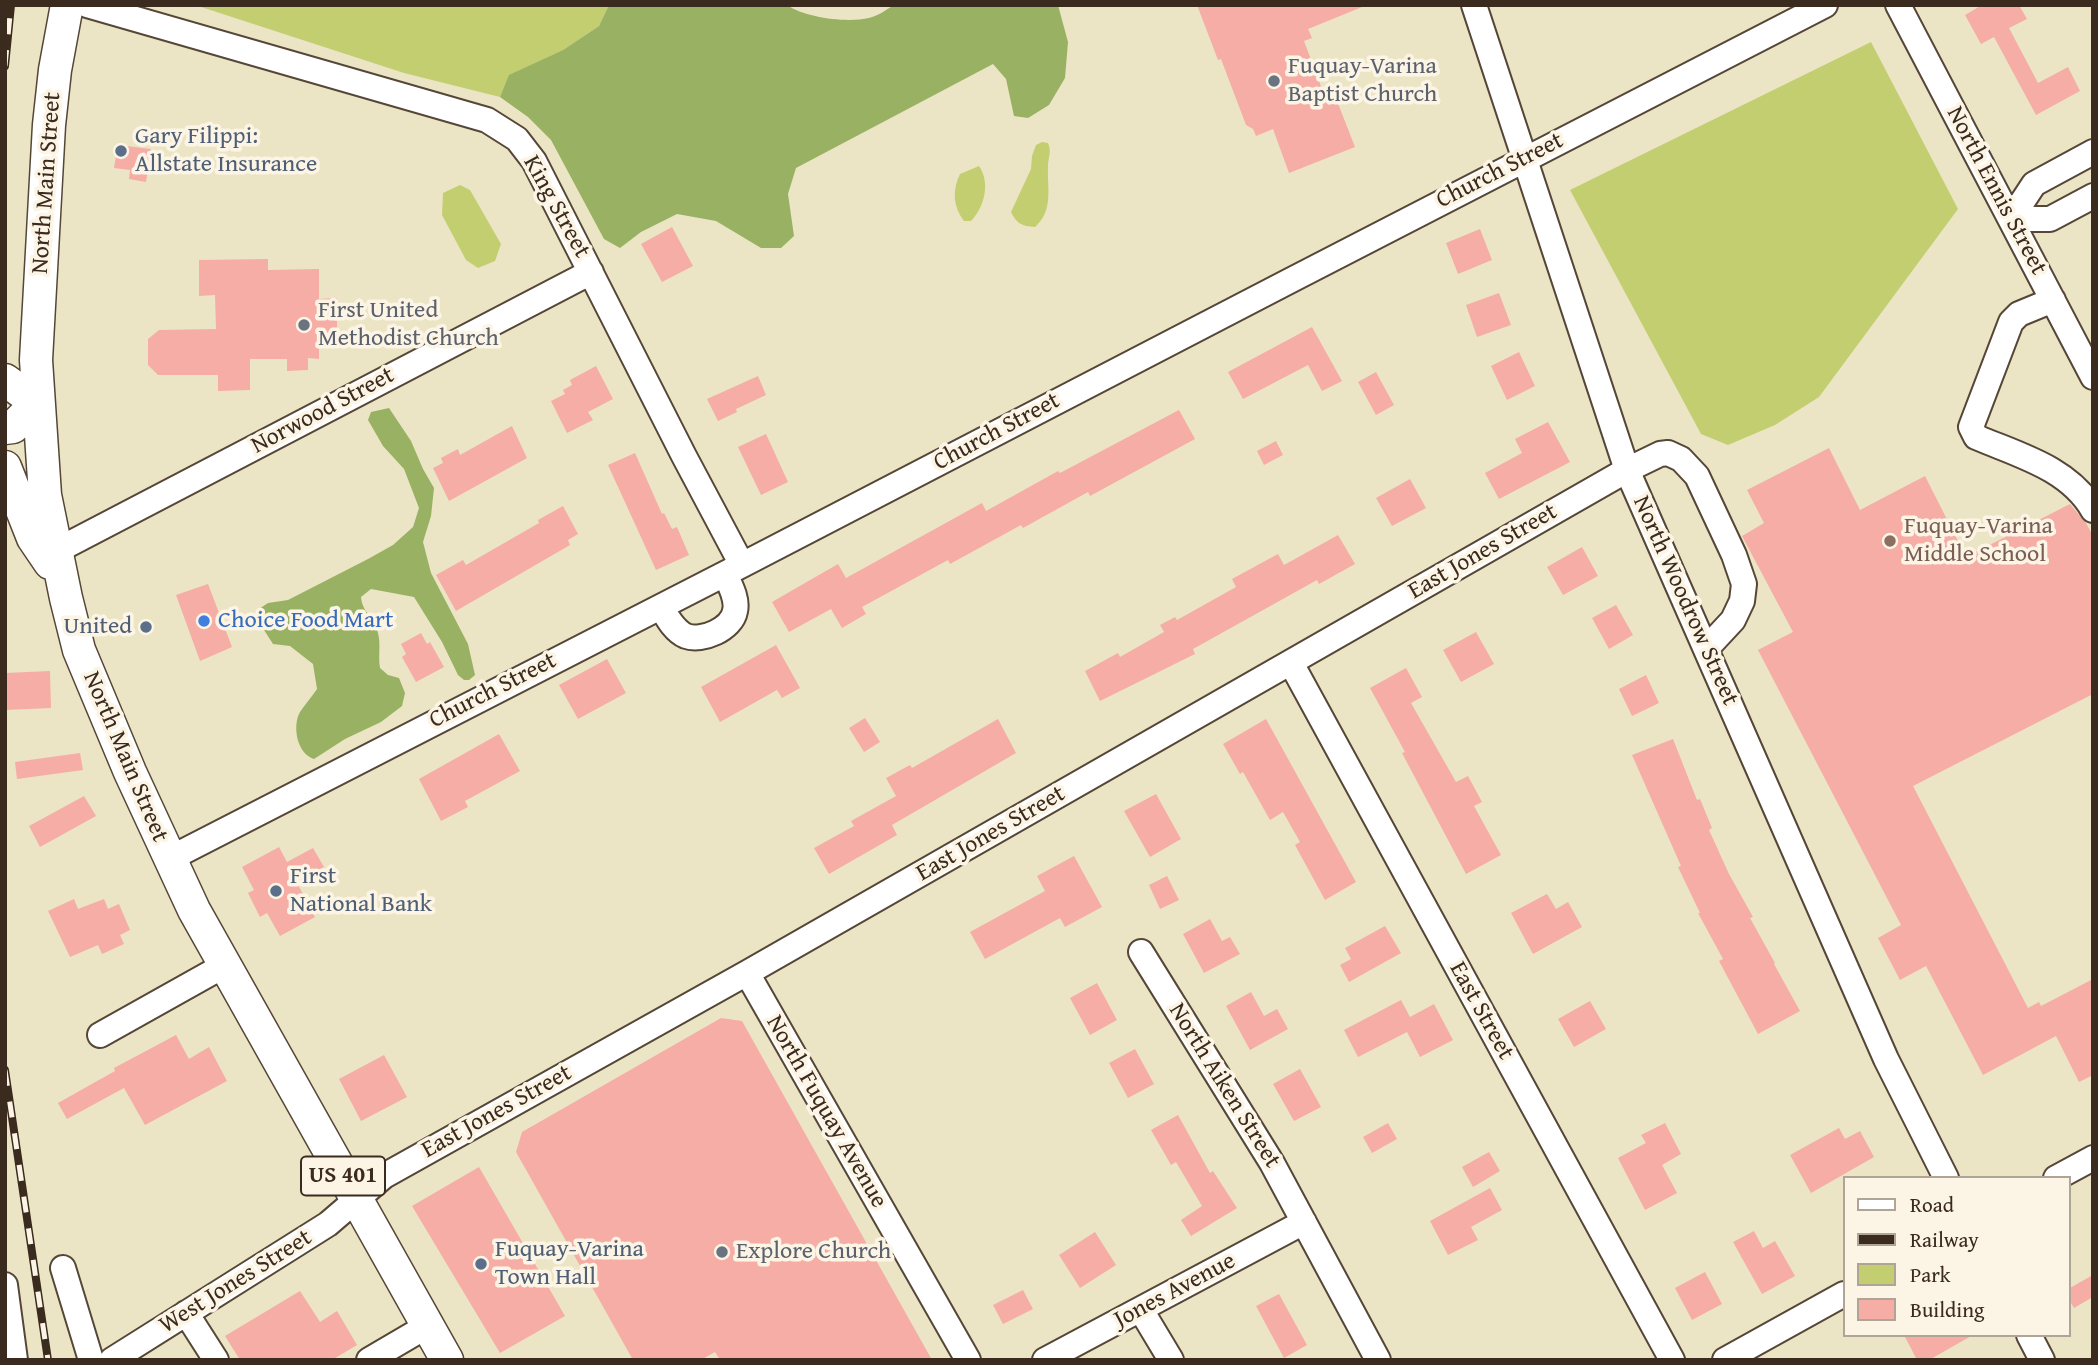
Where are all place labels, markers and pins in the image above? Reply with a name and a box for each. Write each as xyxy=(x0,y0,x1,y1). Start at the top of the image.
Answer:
place label: Fuquay-Varina Baptist Church xyxy=(1288,53,1437,109)
marker: Fuquay-Varina Baptist Church xyxy=(1266,73,1282,89)
place label: Gary Filippi: Allstate Insurance xyxy=(135,123,317,179)
marker: Gary Filippi: Allstate Insurance xyxy=(113,143,129,159)
place label: First United Methodist Church xyxy=(318,297,499,353)
marker: First United Methodist Church xyxy=(296,317,312,333)
place label: Fuquay-Varina Middle School xyxy=(1904,513,2053,569)
marker: Fuquay-Varina Middle School xyxy=(1882,533,1898,549)
place label: Choice Food Mart xyxy=(218,607,393,635)
place label: United xyxy=(63,613,132,641)
marker: Choice Food Mart xyxy=(196,613,212,629)
marker: United xyxy=(138,619,154,635)
place label: First National Bank xyxy=(290,863,432,919)
marker: First National Bank xyxy=(268,883,284,899)
place label: Fuquay-Varina Town Hall xyxy=(495,1236,644,1292)
place label: Explore Church xyxy=(736,1238,891,1266)
marker: Explore Church xyxy=(714,1244,730,1260)
marker: Fuquay-Varina Town Hall xyxy=(473,1256,489,1272)

